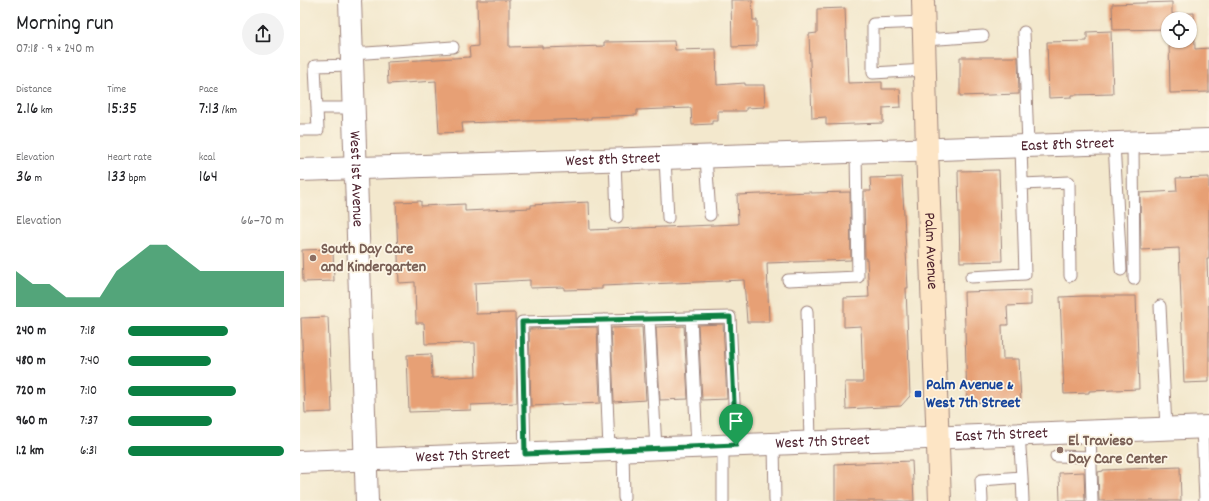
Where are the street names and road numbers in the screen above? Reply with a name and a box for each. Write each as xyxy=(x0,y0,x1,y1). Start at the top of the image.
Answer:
street label: West 1st Avenue xyxy=(343,130,369,227)
street label: East 8th Street xyxy=(1021,132,1115,158)
street label: West 8th Street xyxy=(565,147,661,173)
street label: Palm Avenue xyxy=(918,212,944,290)
street label: East 7th Street xyxy=(955,422,1049,448)
street label: West 7th Street xyxy=(775,429,870,455)
street label: West 7th Street xyxy=(415,442,511,469)

